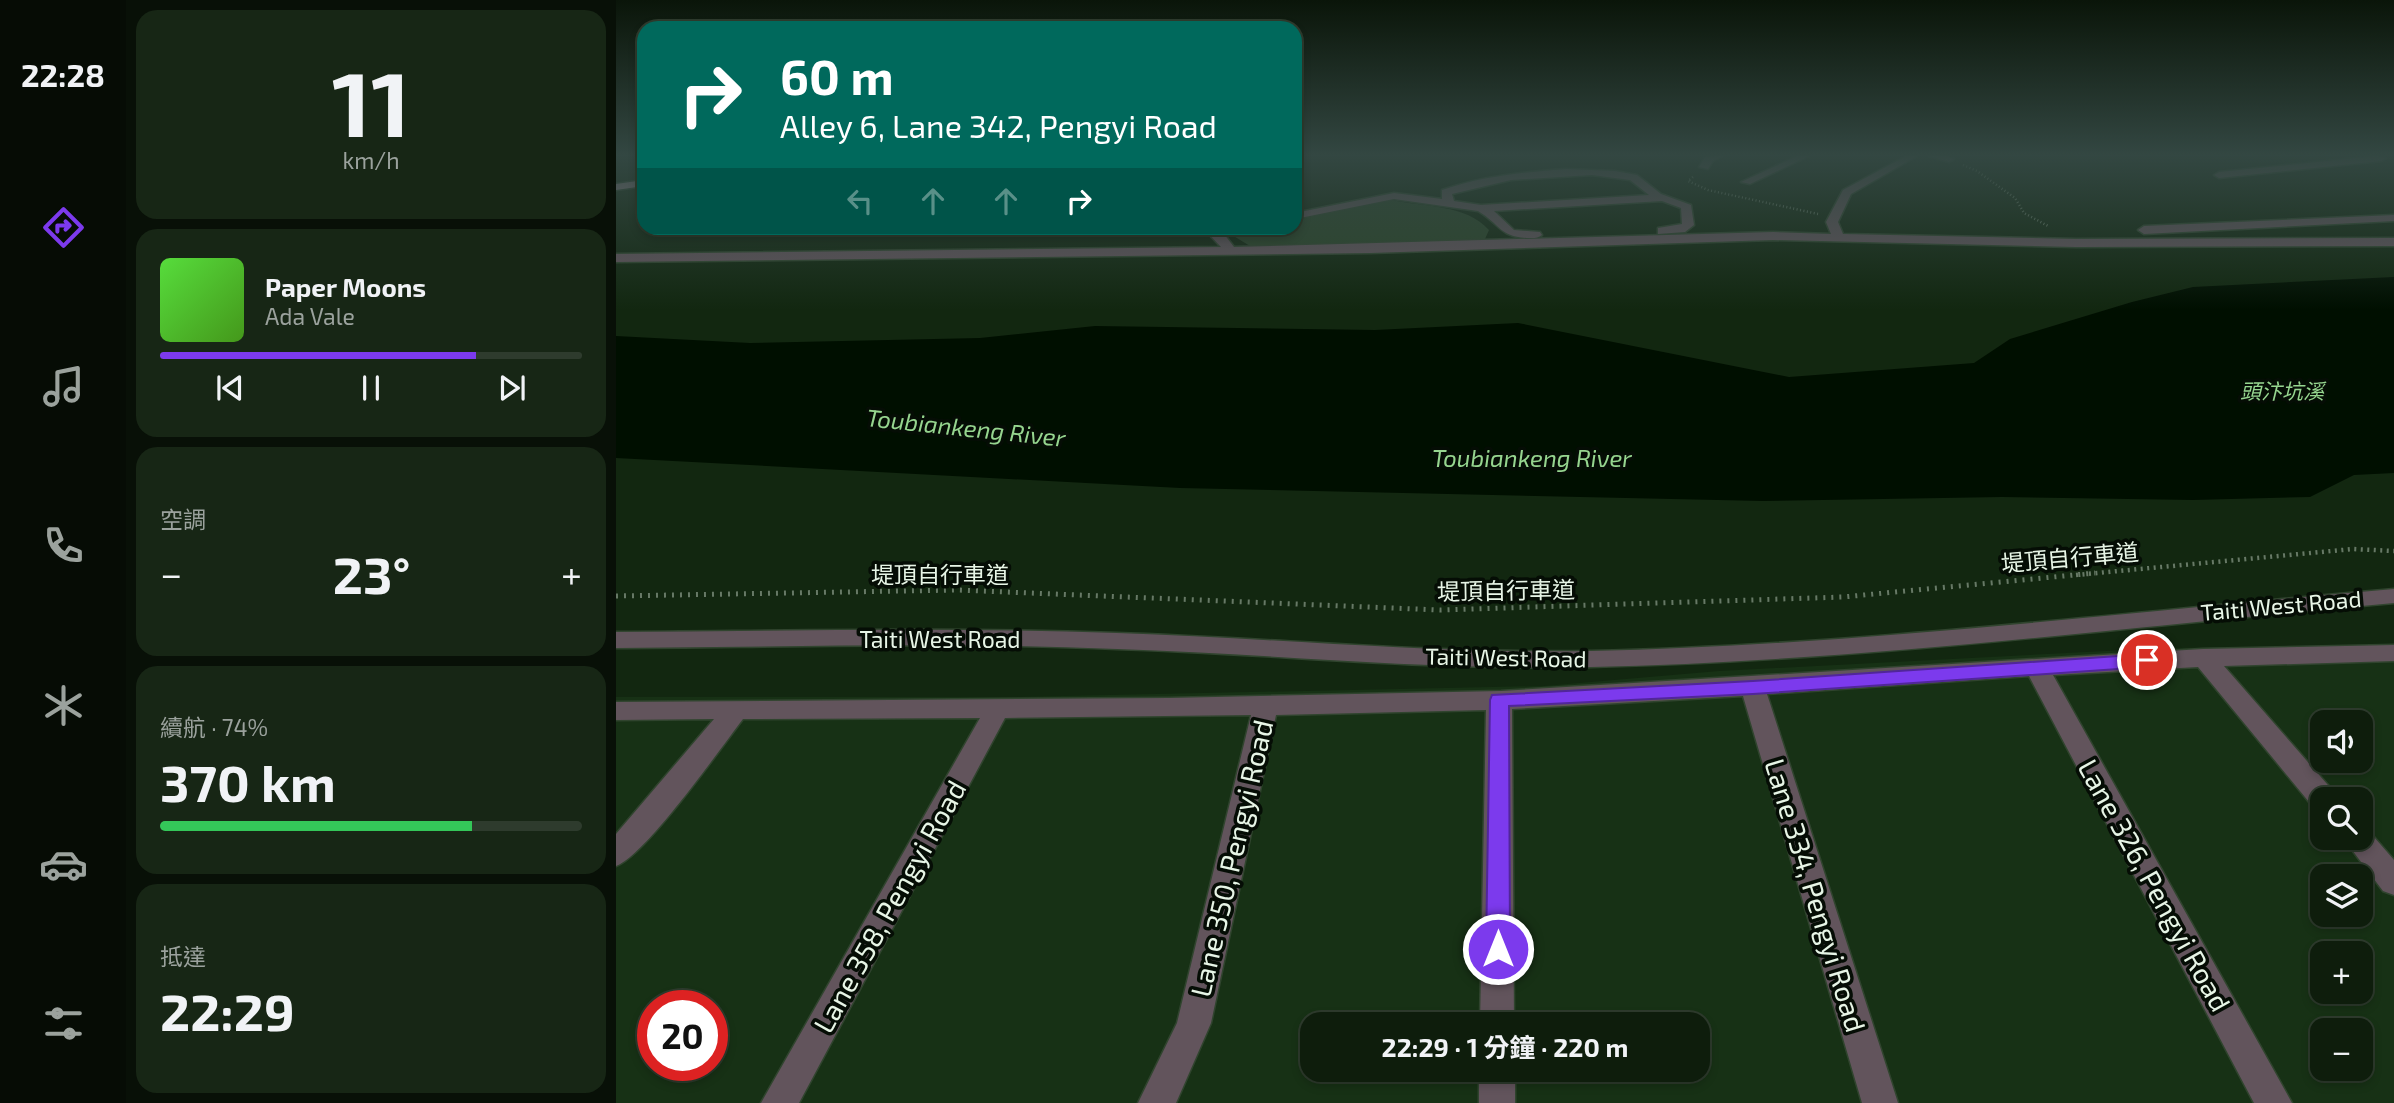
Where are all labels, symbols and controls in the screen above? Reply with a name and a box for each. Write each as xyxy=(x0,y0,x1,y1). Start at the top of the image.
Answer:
text: 11 xyxy=(332,46,410,155)
text: 60 m xyxy=(780,46,894,105)
icon: right xyxy=(665,49,756,140)
text: 22:28 xyxy=(21,55,105,93)
text: Alley 6, Lane 342, Pengyi Road xyxy=(780,106,1217,144)
text: km/h xyxy=(342,146,400,174)
icon: left xyxy=(841,182,879,220)
icon: ahead xyxy=(914,182,952,220)
icon: ahead xyxy=(987,182,1025,220)
icon: right xyxy=(1060,182,1098,220)
icon: directions xyxy=(39,203,88,252)
text: Paper Moons xyxy=(265,271,426,302)
text: Ada Vale xyxy=(265,302,355,330)
icon: music xyxy=(39,362,88,411)
icon: previous xyxy=(211,369,249,407)
icon: pause xyxy=(352,369,390,407)
icon: next xyxy=(493,369,531,407)
water label: 頭汴坑溪 xyxy=(2240,378,2327,403)
water label: Toubiankeng River xyxy=(865,402,1067,452)
water label: Toubiankeng River xyxy=(1432,443,1632,472)
text: 空調 xyxy=(160,505,206,533)
icon: phone xyxy=(39,521,88,570)
street label: 堤頂自行車道 xyxy=(2000,537,2140,577)
text: 23° xyxy=(333,542,410,604)
text: − xyxy=(160,550,182,596)
text: + xyxy=(561,550,582,596)
street label: 堤頂自行車道 xyxy=(871,560,1009,588)
street label: 堤頂自行車道 xyxy=(1437,575,1575,605)
street label: Taiti West Road xyxy=(2200,584,2362,626)
street label: Taiti West Road xyxy=(859,625,1021,653)
pin xyxy=(2117,630,2177,690)
icon: arrive xyxy=(2128,641,2166,679)
street label: Taiti West Road xyxy=(1425,642,1587,672)
icon: climate xyxy=(39,681,88,730)
map controls xyxy=(2310,710,2373,1081)
button: sound xyxy=(2310,710,2373,773)
text: 續航 · 74% xyxy=(160,713,268,741)
street label: Lane 350, Pengyi Road xyxy=(1183,716,1279,1000)
text: 370 km xyxy=(160,750,336,812)
street label: Lane 326, Pengyi Road xyxy=(2072,753,2238,1017)
street label: Lane 334, Pengyi Road xyxy=(1758,754,1874,1036)
street label: Lane 358, Pengyi Road xyxy=(805,774,973,1038)
button: search xyxy=(2310,787,2373,850)
icon: car xyxy=(39,840,88,889)
button: layers xyxy=(2310,864,2373,927)
position arrow xyxy=(1461,912,1535,986)
button: + xyxy=(2310,941,2373,1004)
text: 抵達 xyxy=(160,942,206,970)
text: 22:29 xyxy=(160,979,295,1041)
speed limit sign: 20 xyxy=(637,990,728,1081)
icon: filters xyxy=(39,999,88,1048)
button: − xyxy=(2310,1018,2373,1081)
text: 22:29 · 1 分鐘 · 220 m xyxy=(1382,1031,1628,1062)

